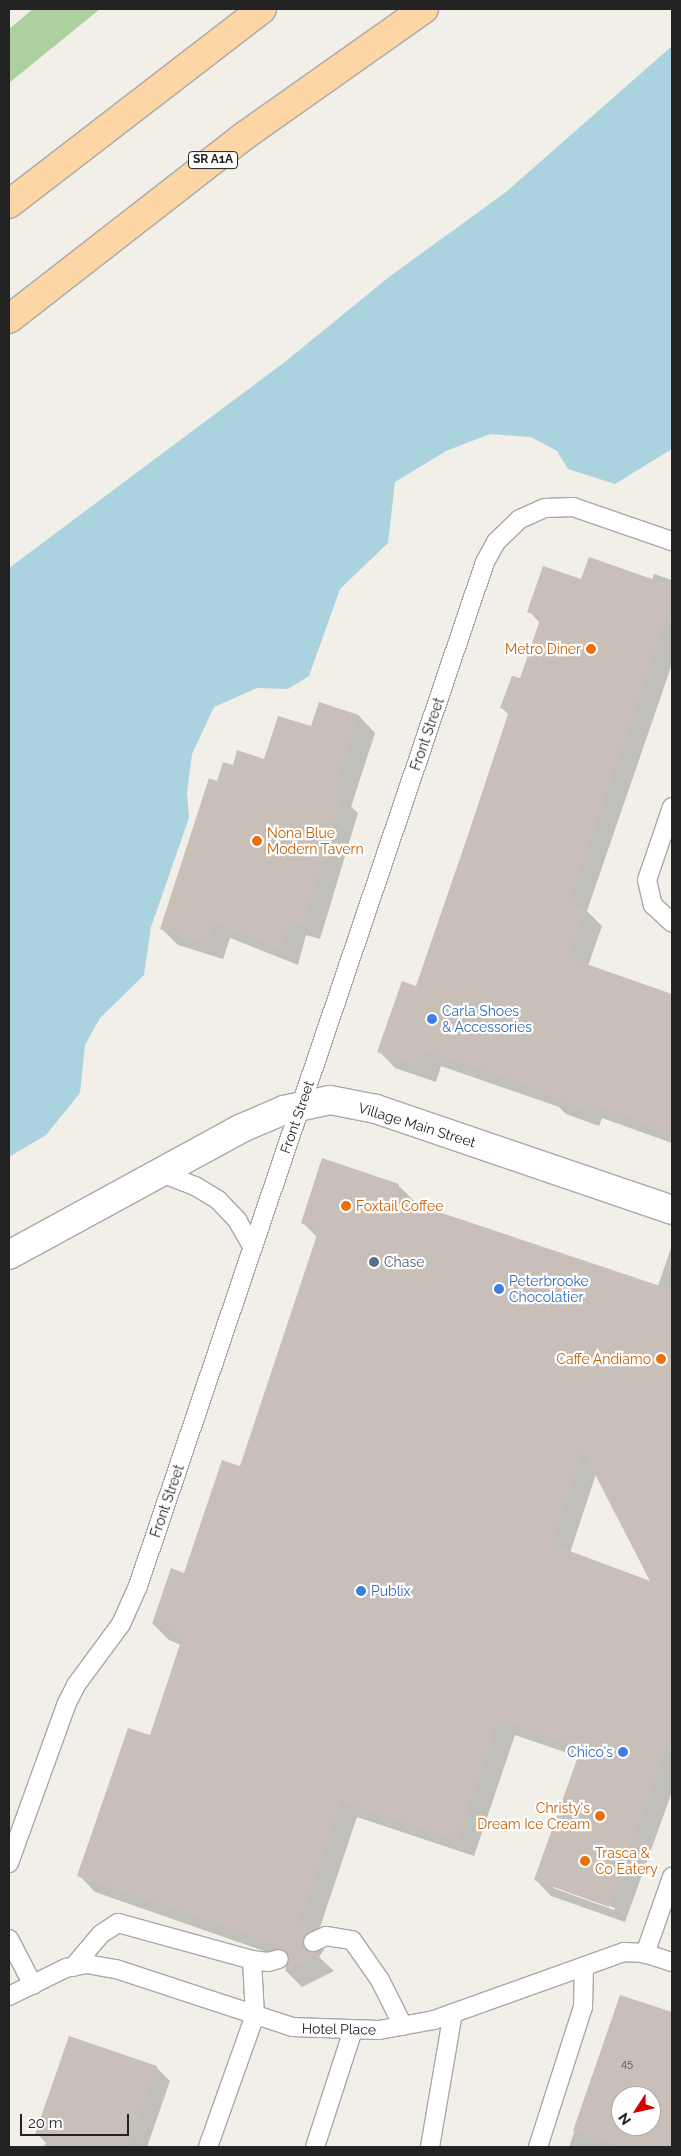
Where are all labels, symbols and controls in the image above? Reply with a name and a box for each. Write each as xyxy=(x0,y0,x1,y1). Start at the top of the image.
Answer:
road number: SR A1A xyxy=(187,150,239,170)
place label: Metro Diner xyxy=(505,641,581,657)
marker: Metro Diner xyxy=(585,643,597,655)
street label: Front Street xyxy=(407,695,447,773)
place label: Nona Blue Modern Tavern xyxy=(267,825,364,858)
marker: Nona Blue Modern Tavern xyxy=(251,835,263,847)
place label: Carla Shoes & Accessories xyxy=(442,1003,532,1036)
marker: Carla Shoes & Accessories xyxy=(426,1013,438,1025)
street label: Front Street xyxy=(277,1078,317,1156)
street label: Village Main Street xyxy=(356,1099,478,1151)
place label: Foxtail Coffee xyxy=(356,1198,444,1214)
marker: Foxtail Coffee xyxy=(340,1200,352,1212)
place label: Chase xyxy=(384,1254,424,1270)
marker: Chase xyxy=(368,1256,380,1268)
place label: Peterbrooke Chocolatier xyxy=(509,1273,589,1305)
marker: Peterbrooke Chocolatier xyxy=(493,1283,505,1295)
place label: Caffe Andiamo xyxy=(556,1351,651,1367)
marker: Caffe Andiamo xyxy=(655,1353,667,1365)
street label: Front Street xyxy=(147,1462,187,1540)
place label: Publix xyxy=(371,1583,411,1599)
marker: Publix xyxy=(355,1585,367,1597)
place label: Chico's xyxy=(567,1744,613,1760)
marker: Chico's xyxy=(617,1746,629,1758)
place label: Christy's Dream Ice Cream xyxy=(477,1800,590,1832)
marker: Christy's Dream Ice Cream xyxy=(594,1810,606,1822)
place label: Trasca & Co Eatery xyxy=(595,1845,658,1878)
marker: Trasca & Co Eatery xyxy=(579,1855,591,1867)
street label: Hotel Place xyxy=(302,2020,376,2038)
house number: 45 xyxy=(621,2057,633,2071)
north arrow xyxy=(611,2086,661,2136)
scale bar xyxy=(22,2104,131,2136)
text: N xyxy=(615,2110,634,2128)
text: 20 m xyxy=(28,2114,63,2132)

